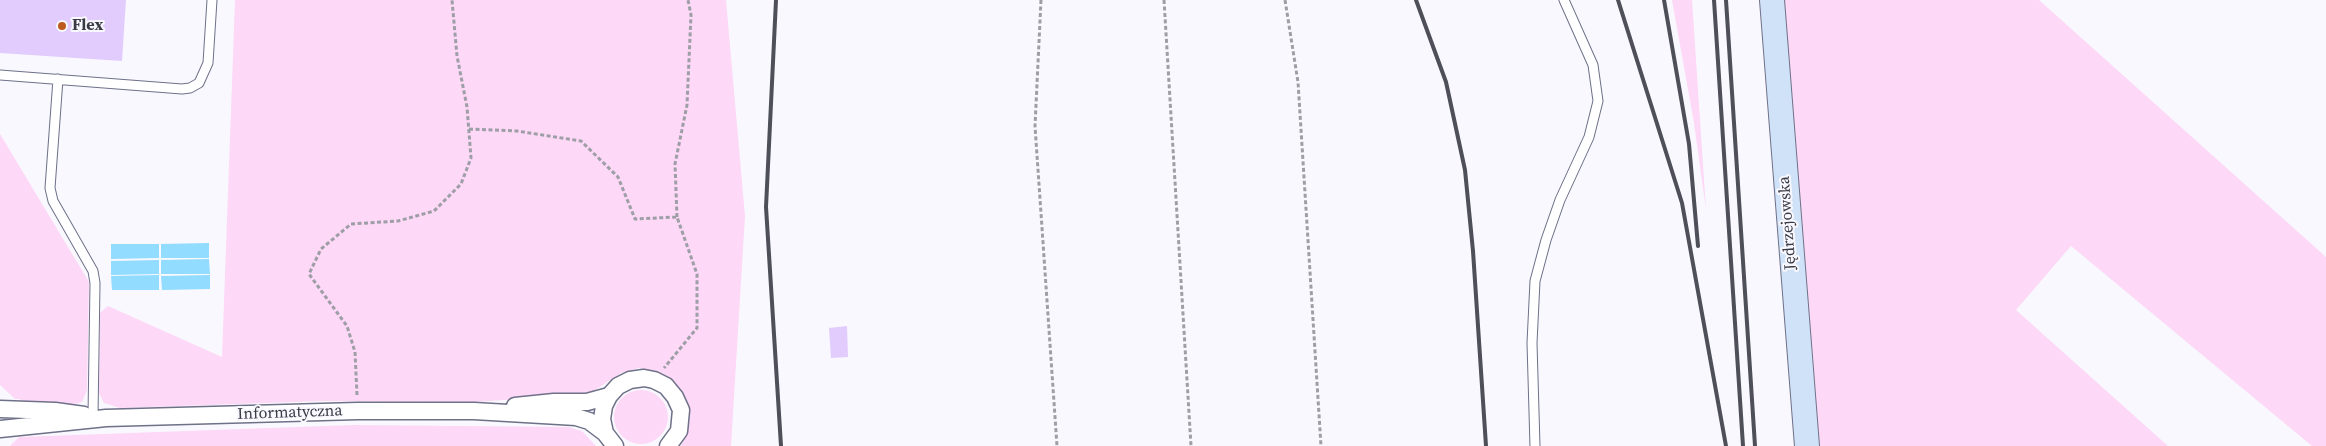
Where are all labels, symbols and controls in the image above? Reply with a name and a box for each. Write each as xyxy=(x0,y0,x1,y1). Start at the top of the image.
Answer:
place label: Flex xyxy=(72,16,103,36)
marker: Flex xyxy=(56,20,68,32)
street label: Jędrzejowska xyxy=(1775,175,1801,271)
street label: Informatyczna xyxy=(237,402,343,424)

